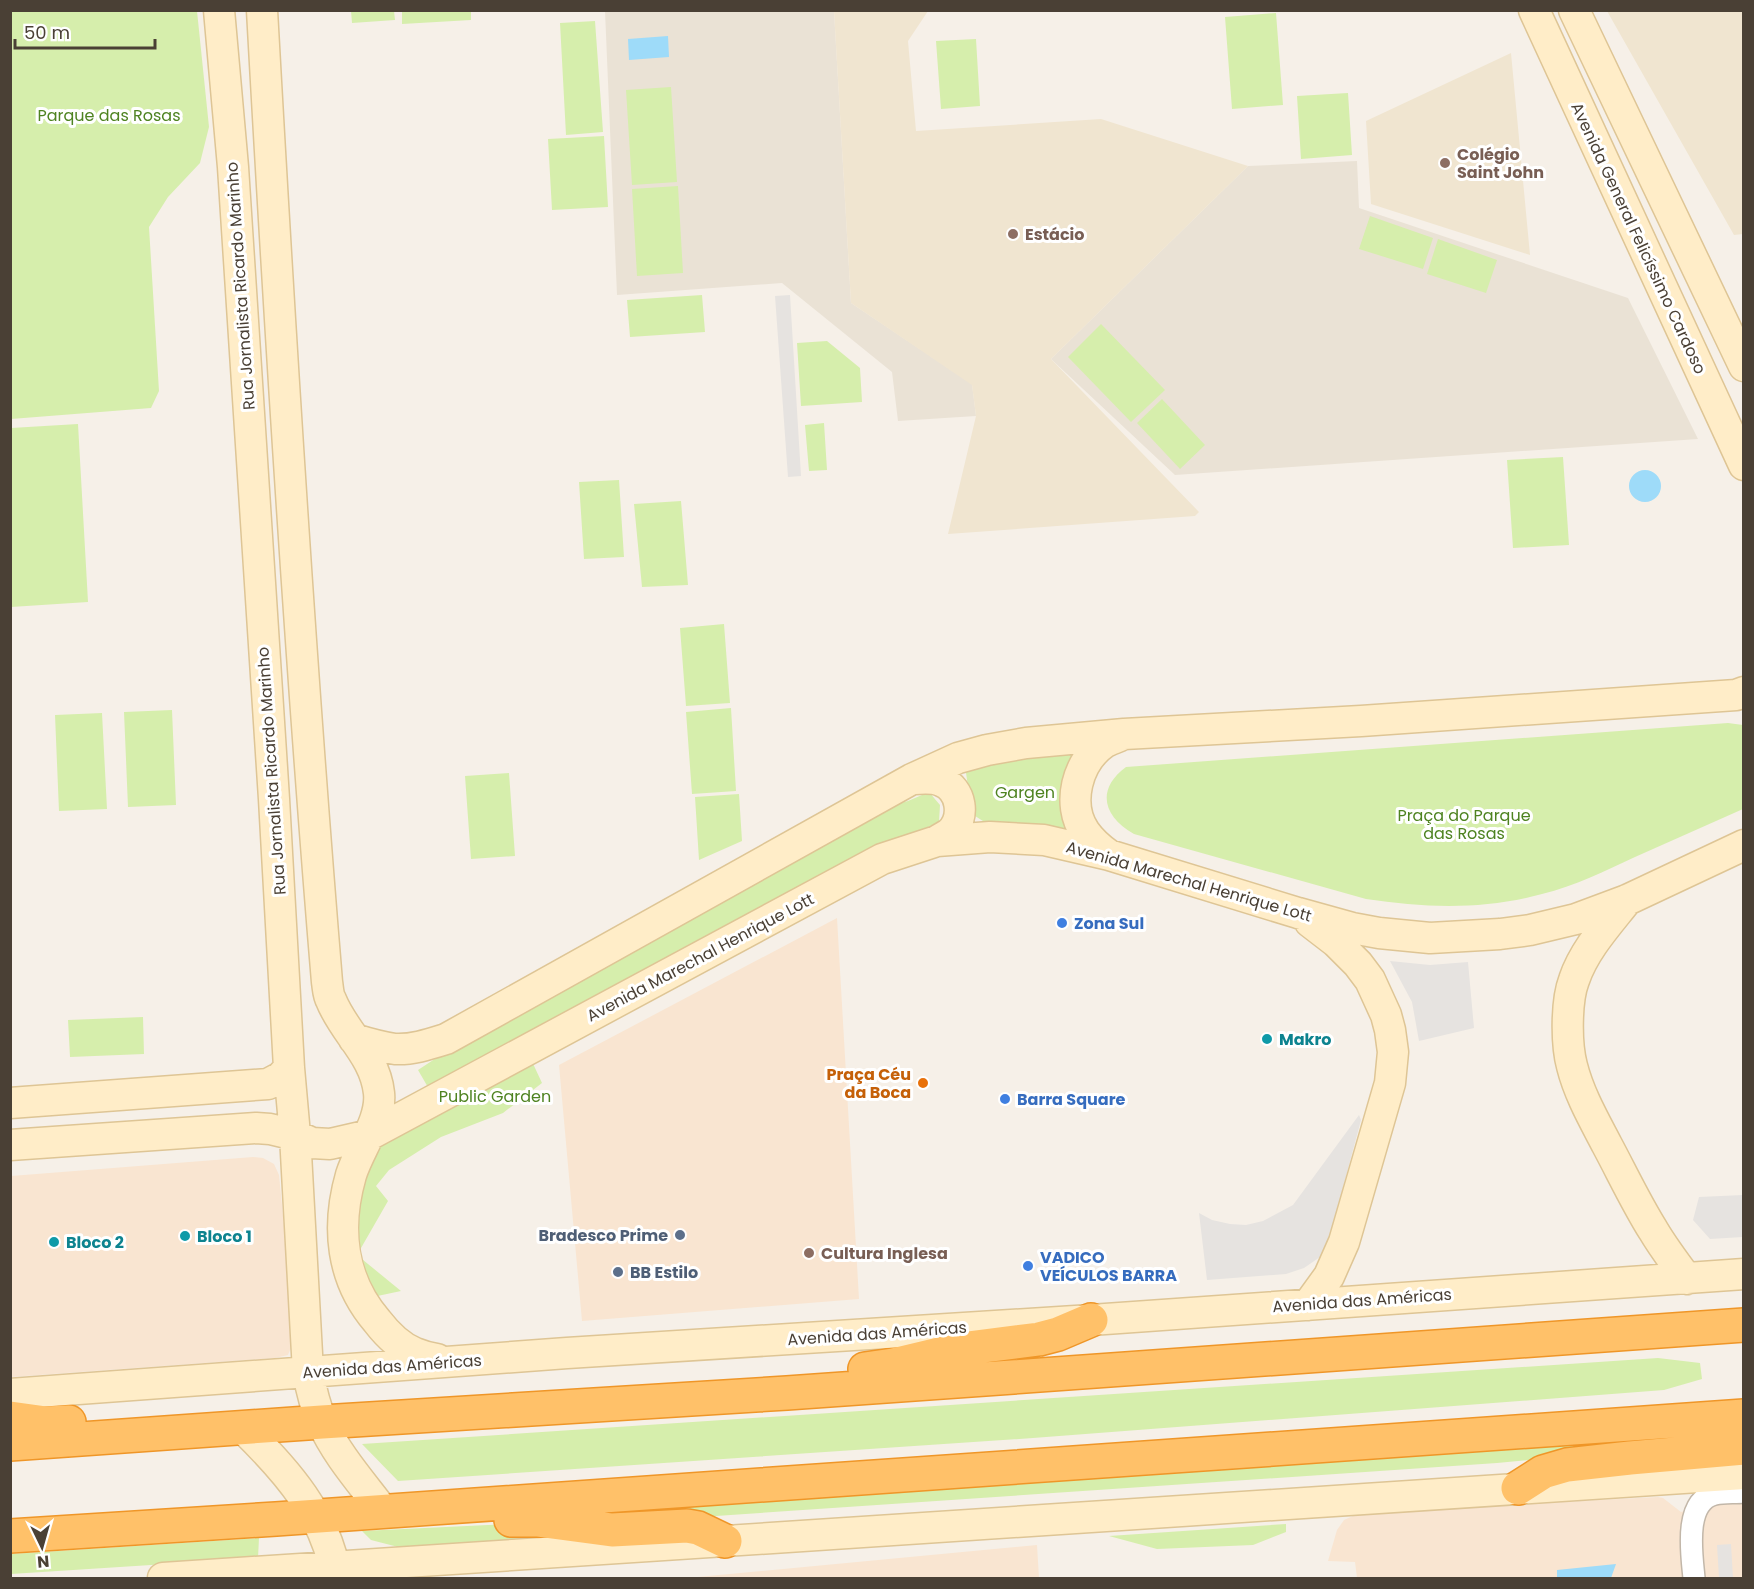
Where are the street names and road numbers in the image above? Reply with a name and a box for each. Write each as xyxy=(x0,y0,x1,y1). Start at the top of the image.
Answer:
street label: Avenida General Felicíssimo Cardoso xyxy=(1565,99,1712,378)
street label: Rua Jornalista Ricardo Marinho xyxy=(220,161,261,411)
street label: Rua Jornalista Ricardo Marinho xyxy=(251,646,292,896)
street label: Avenida Marechal Henrique Lott xyxy=(1063,835,1314,928)
street label: Avenida Marechal Henrique Lott xyxy=(583,887,818,1027)
street label: Avenida das Américas xyxy=(1271,1283,1453,1318)
street label: Avenida das Américas xyxy=(786,1316,968,1351)
street label: Avenida das Américas xyxy=(301,1349,483,1384)

